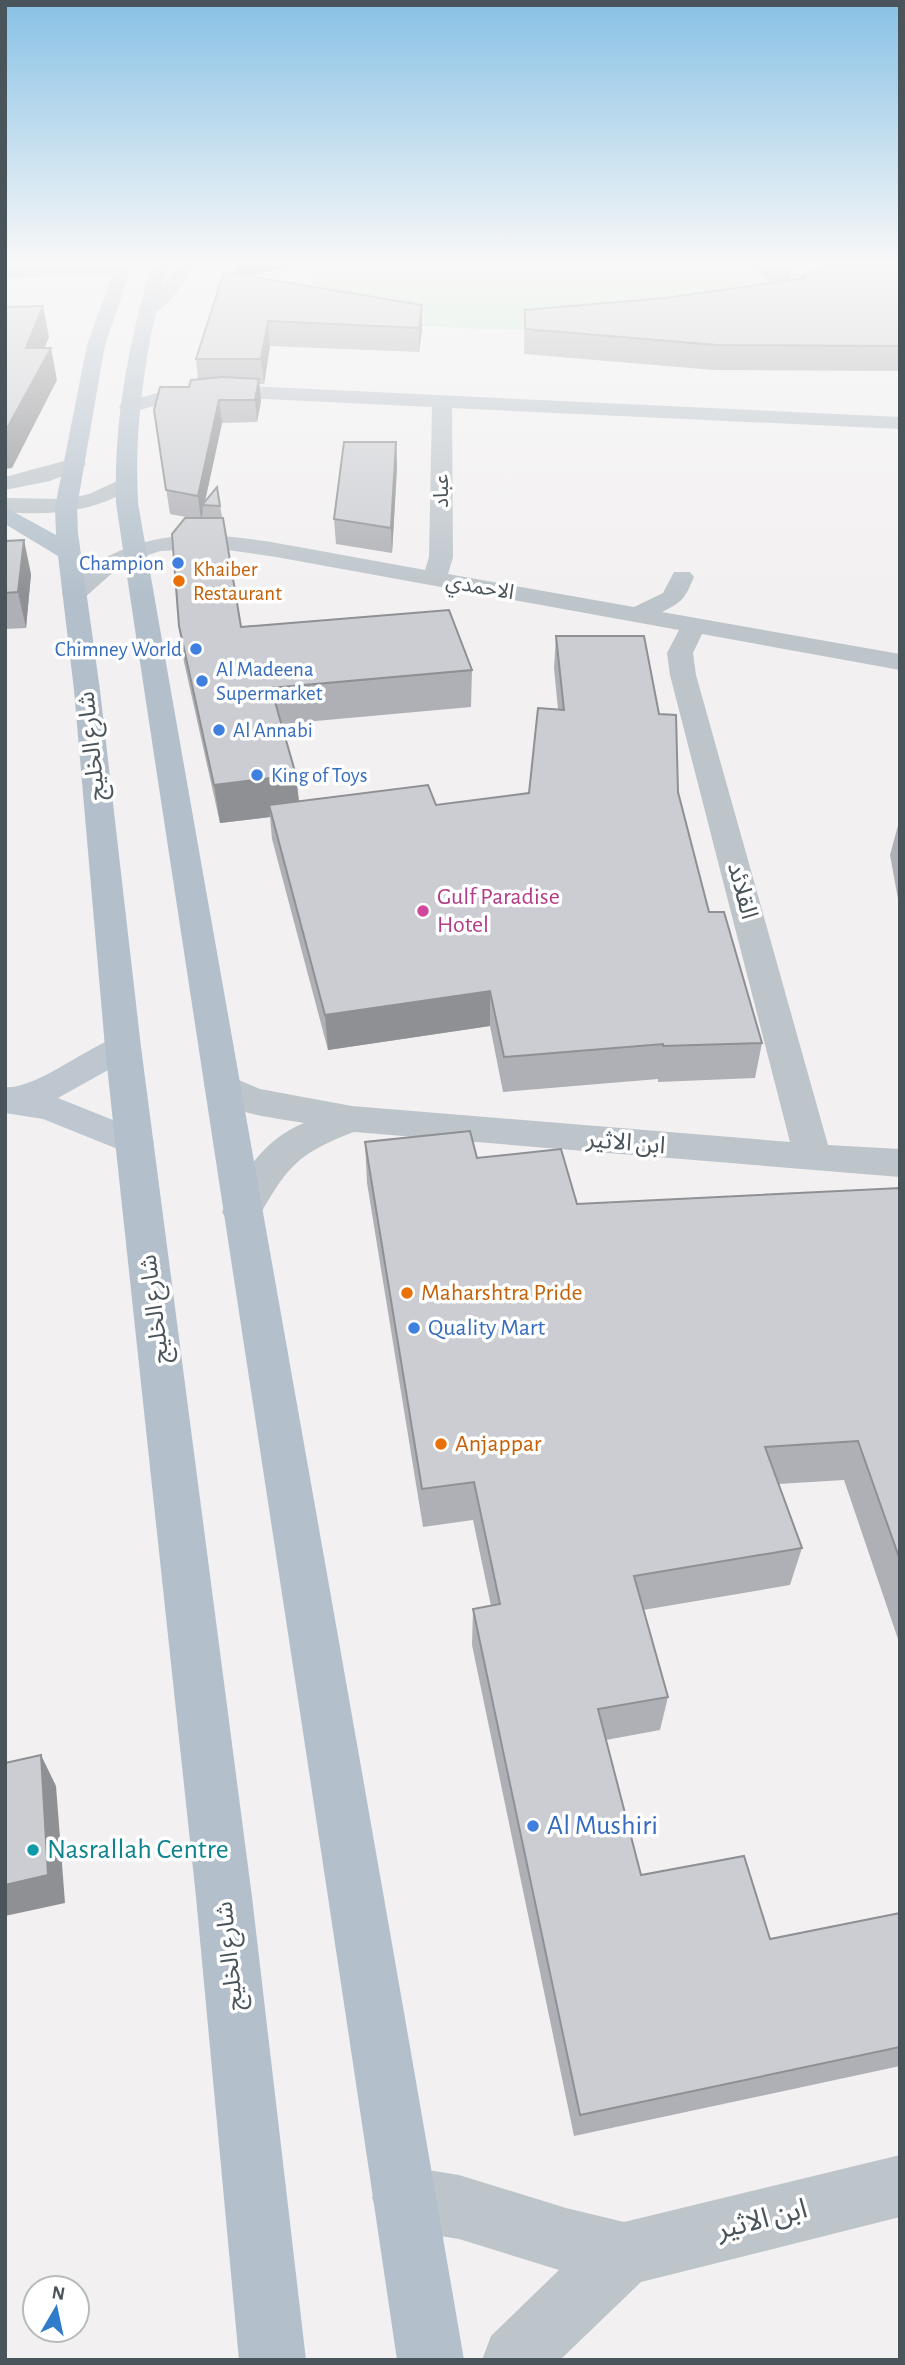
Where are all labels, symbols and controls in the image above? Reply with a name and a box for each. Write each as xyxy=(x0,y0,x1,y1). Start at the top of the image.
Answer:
street label: عباد xyxy=(431,474,452,508)
place label: Champion xyxy=(79,553,164,574)
marker: Champion xyxy=(170,555,186,571)
place label: Khaiber Restaurant xyxy=(193,559,282,604)
street label: الاحمدي xyxy=(443,571,516,608)
marker: Khaiber Restaurant xyxy=(171,573,187,589)
place label: Chimney World xyxy=(55,639,182,660)
marker: Chimney World xyxy=(188,641,204,657)
place label: Al Madeena Supermarket xyxy=(216,659,323,704)
marker: Al Madeena Supermarket xyxy=(194,673,210,689)
street label: شارع الخليج xyxy=(74,690,114,802)
place label: Al Annabi xyxy=(233,720,313,741)
marker: Al Annabi xyxy=(211,722,227,738)
place label: King of Toys xyxy=(271,765,367,786)
marker: King of Toys xyxy=(249,767,265,783)
street label: القلائد xyxy=(723,860,761,922)
place label: Gulf Paradise Hotel xyxy=(437,885,560,937)
marker: Gulf Paradise Hotel xyxy=(415,903,431,919)
street label: ابن الاثير xyxy=(585,1128,666,1159)
street label: شارع الخليج xyxy=(136,1253,178,1365)
place label: Maharshtra Pride xyxy=(421,1281,583,1305)
marker: Maharshtra Pride xyxy=(399,1285,415,1301)
place label: Quality Mart xyxy=(428,1316,546,1340)
marker: Quality Mart xyxy=(406,1320,422,1336)
place label: Anjappar xyxy=(455,1432,542,1456)
marker: Anjappar xyxy=(433,1436,449,1452)
place label: Al Mushiri xyxy=(547,1812,658,1840)
marker: Al Mushiri xyxy=(525,1818,541,1834)
place label: Nasrallah Centre xyxy=(47,1836,229,1864)
marker: Nasrallah Centre xyxy=(25,1842,41,1858)
street label: شارع الخليج xyxy=(212,1900,252,2012)
street label: ابن الاثير xyxy=(713,2195,810,2246)
north arrow xyxy=(21,2274,91,2344)
text: N xyxy=(50,2283,66,2304)

